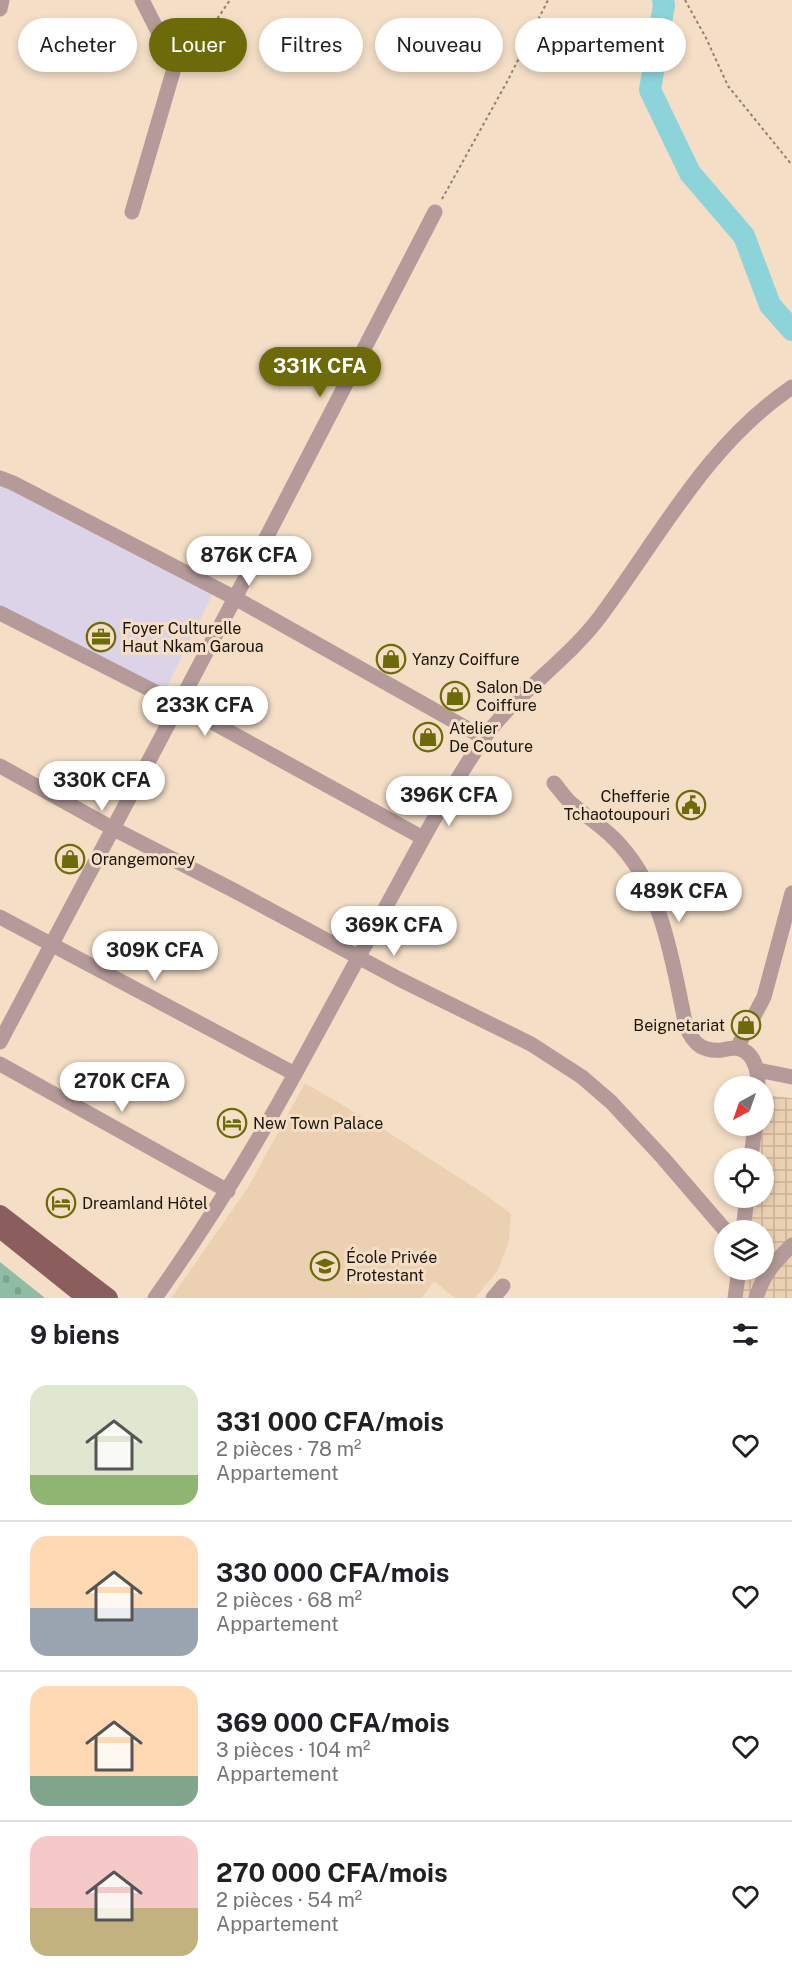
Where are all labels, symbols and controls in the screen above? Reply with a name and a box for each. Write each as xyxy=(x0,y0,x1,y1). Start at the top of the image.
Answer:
chip: Acheter xyxy=(18,18,137,72)
chip: Louer xyxy=(149,18,247,72)
chip: Filtres xyxy=(259,18,363,72)
chip: Nouveau xyxy=(375,18,503,72)
chip: Appartement xyxy=(515,18,686,72)
pin: 331K CFA xyxy=(258,347,382,398)
text: 331K CFA xyxy=(273,354,367,378)
pin: 876K CFA xyxy=(187,536,311,587)
text: 876K CFA xyxy=(200,543,298,567)
place label: Foyer Culturelle Haut Nkam Garoua xyxy=(122,619,264,656)
office icon: Foyer Culturelle Haut Nkam Garoua xyxy=(85,621,117,653)
shop icon: Yanzy Coiffure xyxy=(375,643,407,675)
place label: Yanzy Coiffure xyxy=(412,650,520,669)
place label: Salon De Coiffure xyxy=(476,678,542,715)
shop icon: Salon De Coiffure xyxy=(439,680,471,712)
pin: 233K CFA xyxy=(143,686,267,737)
text: 233K CFA xyxy=(156,693,254,717)
place label: Atelier De Couture xyxy=(449,719,533,756)
shop icon: Atelier De Couture xyxy=(412,721,444,753)
pin: 330K CFA xyxy=(40,761,164,812)
text: 330K CFA xyxy=(53,768,151,792)
pin: 396K CFA xyxy=(387,776,511,827)
text: 396K CFA xyxy=(400,783,498,807)
place label: Chefferie Tchaotoupouri xyxy=(564,787,670,824)
public building icon: Chefferie Tchaotoupouri xyxy=(675,789,707,821)
shop icon: Orangemoney xyxy=(54,843,86,875)
place label: Orangemoney xyxy=(91,850,196,869)
pin: 489K CFA xyxy=(617,872,741,923)
text: 489K CFA xyxy=(630,879,728,903)
pin: 369K CFA xyxy=(332,906,456,957)
text: 369K CFA xyxy=(345,913,443,937)
pin: 309K CFA xyxy=(93,931,217,982)
text: 309K CFA xyxy=(106,938,204,962)
shop icon: Beignetariat xyxy=(730,1009,762,1041)
place label: Beignetariat xyxy=(633,1016,725,1035)
pin: 270K CFA xyxy=(60,1062,184,1113)
text: 270K CFA xyxy=(74,1069,170,1093)
north arrow xyxy=(714,1076,774,1136)
map controls xyxy=(714,1076,774,1280)
hotel icon: New Town Palace xyxy=(216,1107,248,1139)
place label: New Town Palace xyxy=(253,1114,383,1133)
button: locate xyxy=(714,1148,774,1208)
hotel icon: Dreamland Hôtel xyxy=(45,1187,77,1219)
place label: Dreamland Hôtel xyxy=(82,1194,208,1213)
button: layers xyxy=(714,1220,774,1280)
place label: École Privée Protestant xyxy=(346,1247,437,1285)
school or university icon: École Privée Protestant xyxy=(309,1250,341,1282)
icon: filters xyxy=(729,1318,762,1351)
text: 9 biens xyxy=(30,1319,120,1350)
text: 331 000 CFA/mois xyxy=(216,1406,444,1437)
icon: home xyxy=(78,1409,150,1481)
icon: heart xyxy=(729,1429,762,1462)
text: 2 pièces · 78 m² xyxy=(216,1437,361,1461)
text: Appartement xyxy=(216,1461,339,1485)
text: 330 000 CFA/mois xyxy=(216,1557,450,1588)
icon: home xyxy=(78,1560,150,1632)
icon: heart xyxy=(729,1580,762,1613)
text: 2 pièces · 68 m² xyxy=(216,1588,362,1612)
text: Appartement xyxy=(216,1612,339,1636)
text: 369 000 CFA/mois xyxy=(216,1707,450,1738)
icon: home xyxy=(78,1710,150,1782)
icon: heart xyxy=(729,1730,762,1763)
text: 3 pièces · 104 m² xyxy=(216,1738,370,1762)
text: Appartement xyxy=(216,1762,339,1786)
text: 270 000 CFA/mois xyxy=(216,1857,448,1888)
icon: home xyxy=(78,1860,150,1932)
icon: heart xyxy=(729,1880,762,1913)
text: 2 pièces · 54 m² xyxy=(216,1888,362,1912)
text: Appartement xyxy=(216,1912,339,1936)

